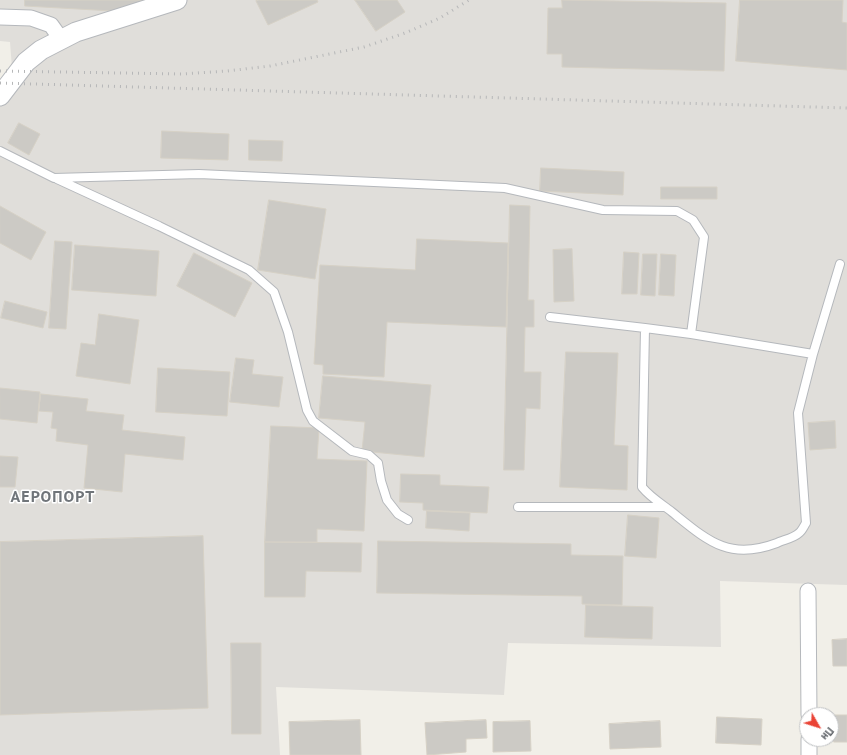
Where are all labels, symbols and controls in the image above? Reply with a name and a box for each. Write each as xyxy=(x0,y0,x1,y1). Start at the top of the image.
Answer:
district label: АЕРОПОРТ xyxy=(11,487,95,507)
north arrow xyxy=(799,707,839,747)
text: Пн xyxy=(818,724,837,743)

